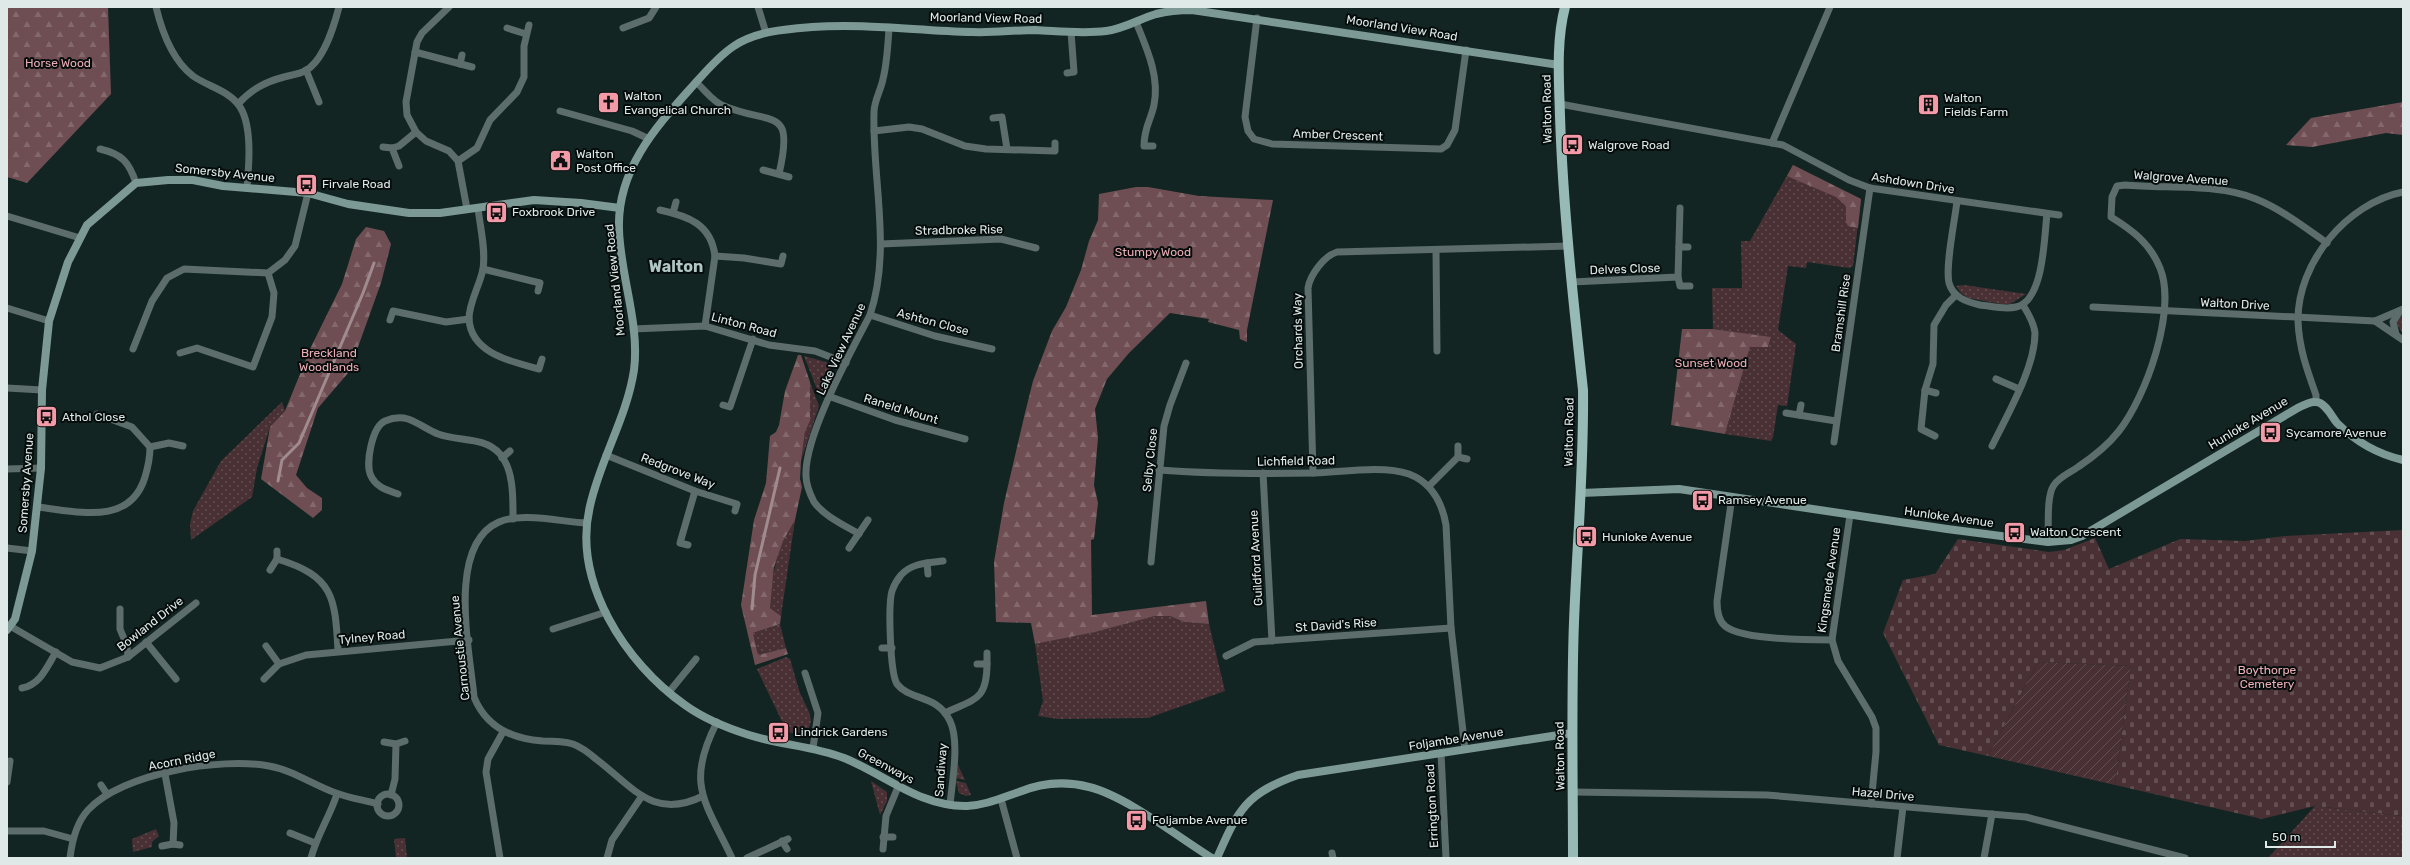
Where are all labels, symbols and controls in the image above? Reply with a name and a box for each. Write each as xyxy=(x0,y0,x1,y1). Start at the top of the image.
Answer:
street label: Moorland View Road xyxy=(930,10,1042,26)
street label: Moorland View Road xyxy=(1345,12,1459,44)
park label: Horse Wood xyxy=(25,56,91,70)
street label: Walton Road xyxy=(1539,74,1555,144)
place label: Walton Evangelical Church xyxy=(624,89,731,117)
church icon: Walton Evangelical Church xyxy=(595,90,621,116)
place label: Walton Fields Farm xyxy=(1944,91,2008,119)
building icon: Walton Fields Farm xyxy=(1915,92,1941,118)
street label: Amber Crescent xyxy=(1293,126,1384,144)
bus stop icon: Walgrove Road xyxy=(1559,132,1585,158)
place label: Walgrove Road xyxy=(1588,138,1670,152)
place label: Walton Post Office xyxy=(576,147,636,175)
public building icon: Walton Post Office xyxy=(547,148,573,174)
street label: Somersby Avenue xyxy=(174,161,276,185)
street label: Walgrove Avenue xyxy=(2133,168,2229,188)
street label: Ashdown Drive xyxy=(1870,170,1956,197)
bus stop icon: Firvale Road xyxy=(293,171,319,197)
place label: Firvale Road xyxy=(322,177,391,191)
bus stop icon: Foxbrook Drive xyxy=(483,199,509,225)
place label: Foxbrook Drive xyxy=(512,205,596,219)
street label: Stradbroke Rise xyxy=(915,222,1003,238)
street label: Moorland View Road xyxy=(602,223,628,337)
park label: Stumpy Wood xyxy=(1115,245,1191,259)
district label: Walton xyxy=(649,257,703,276)
street label: Delves Close xyxy=(1589,261,1661,277)
street label: Bramshill Rise xyxy=(1829,273,1853,353)
street label: Orchards Way xyxy=(1290,293,1306,369)
street label: Walton Drive xyxy=(2200,295,2270,313)
street label: Lake View Avenue xyxy=(814,301,869,397)
street label: Ashton Close xyxy=(896,306,971,338)
street label: Linton Road xyxy=(710,310,778,340)
park label: Breckland Woodlands xyxy=(299,346,359,374)
park label: Sunset Wood xyxy=(1675,356,1747,370)
street label: Raneld Mount xyxy=(862,391,940,427)
street label: Hunloke Avenue xyxy=(2206,394,2290,452)
street label: Walton Road xyxy=(1561,397,1577,467)
bus stop icon: Athol Close xyxy=(34,404,60,430)
place label: Athol Close xyxy=(62,410,125,424)
bus stop icon: Sycamore Avenue xyxy=(2257,420,2283,446)
place label: Sycamore Avenue xyxy=(2286,426,2387,440)
street label: Selby Close xyxy=(1140,427,1160,493)
street label: Somersby Avenue xyxy=(16,432,36,534)
street label: Redgrove Way xyxy=(639,450,717,492)
street label: Lichfield Road xyxy=(1257,453,1335,469)
bus stop icon: Ramsey Avenue xyxy=(1689,487,1715,513)
place label: Ramsey Avenue xyxy=(1718,493,1807,507)
street label: Hunloke Avenue xyxy=(1903,504,1995,530)
street label: Guildford Avenue xyxy=(1246,509,1266,606)
bus stop icon: Walton Crescent xyxy=(2002,519,2028,545)
bus stop icon: Hunloke Avenue xyxy=(1573,524,1599,550)
place label: Walton Crescent xyxy=(2030,525,2121,539)
street label: Kingsmede Avenue xyxy=(1815,526,1843,634)
place label: Hunloke Avenue xyxy=(1602,530,1692,544)
street label: Bowland Drive xyxy=(114,594,186,654)
street label: Carnoustie Avenue xyxy=(447,594,472,701)
street label: St David's Rise xyxy=(1295,615,1377,635)
street label: Tylney Road xyxy=(338,627,406,647)
park label: Boythorpe Cemetery xyxy=(2238,663,2297,691)
bus stop icon: Lindrick Gardens xyxy=(766,719,792,745)
street label: Walton Road xyxy=(1552,721,1568,791)
place label: Lindrick Gardens xyxy=(794,725,888,739)
street label: Foljambe Avenue xyxy=(1408,725,1505,753)
street label: Sandiway xyxy=(932,742,950,797)
street label: Greenways xyxy=(855,745,917,787)
street label: Acorn Ridge xyxy=(147,747,217,773)
street label: Errington Road xyxy=(1423,764,1441,848)
street label: Hazel Drive xyxy=(1851,784,1915,804)
bus stop icon: Foljambe Avenue xyxy=(1124,807,1150,833)
place label: Foljambe Avenue xyxy=(1152,813,1248,827)
scale bar xyxy=(2266,823,2335,849)
text: 50 m xyxy=(2272,830,2300,844)

